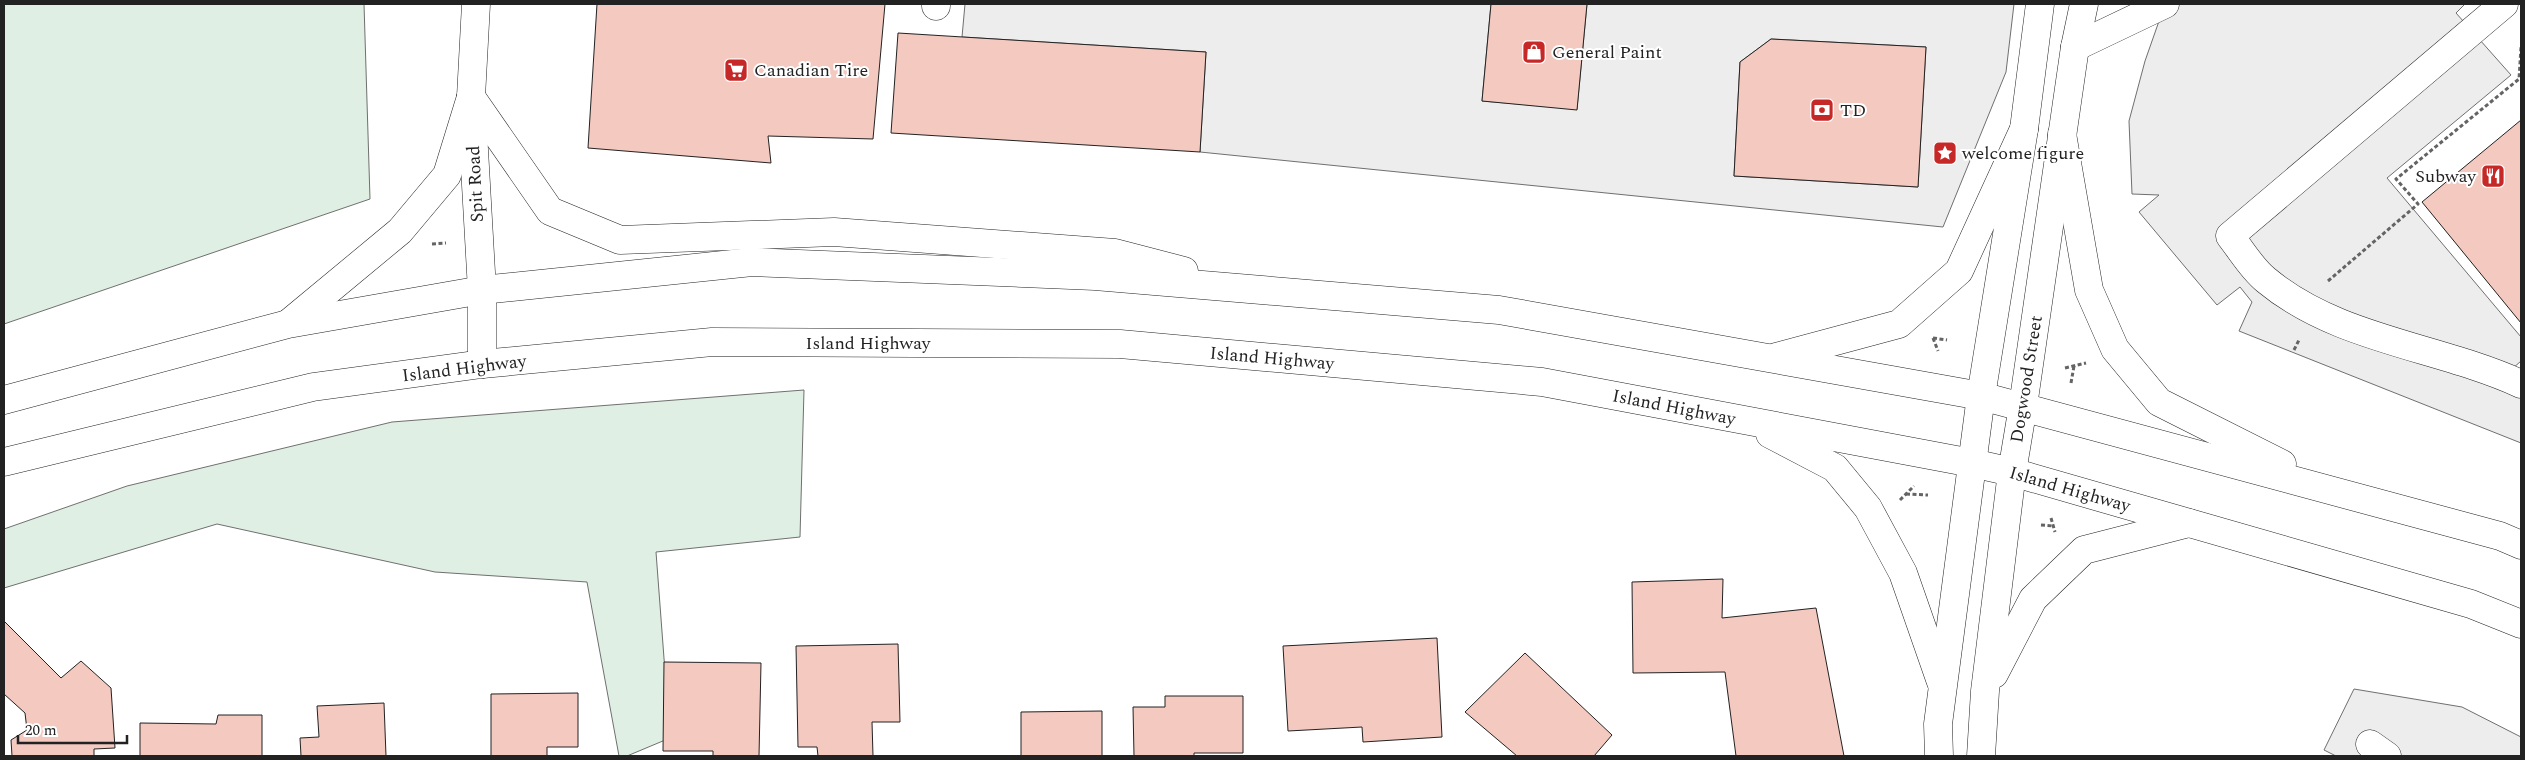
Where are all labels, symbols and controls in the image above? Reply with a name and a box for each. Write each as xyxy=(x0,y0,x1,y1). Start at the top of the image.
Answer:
shop icon: General Paint xyxy=(1521,39,1547,65)
place label: General Paint xyxy=(1552,39,1662,66)
supermarket icon: Canadian Tire xyxy=(723,57,749,83)
place label: Canadian Tire xyxy=(754,57,868,84)
bank icon: TD xyxy=(1809,97,1835,123)
place label: TD xyxy=(1840,97,1866,124)
place icon: welcome figure xyxy=(1932,140,1958,166)
place label: welcome figure xyxy=(1961,140,2084,167)
street label: Spit Road xyxy=(460,145,491,223)
place label: Subway xyxy=(2415,163,2477,190)
restaurant icon: Subway xyxy=(2480,163,2506,189)
street label: Dogwood Street xyxy=(2003,314,2050,445)
street label: Island Highway xyxy=(806,330,932,357)
street label: Island Highway xyxy=(1209,340,1337,378)
street label: Island Highway xyxy=(400,347,529,390)
street label: Island Highway xyxy=(1610,382,1739,433)
street label: Island Highway xyxy=(2006,459,2135,520)
scale bar xyxy=(18,712,126,744)
text: 20 m xyxy=(25,719,57,742)

